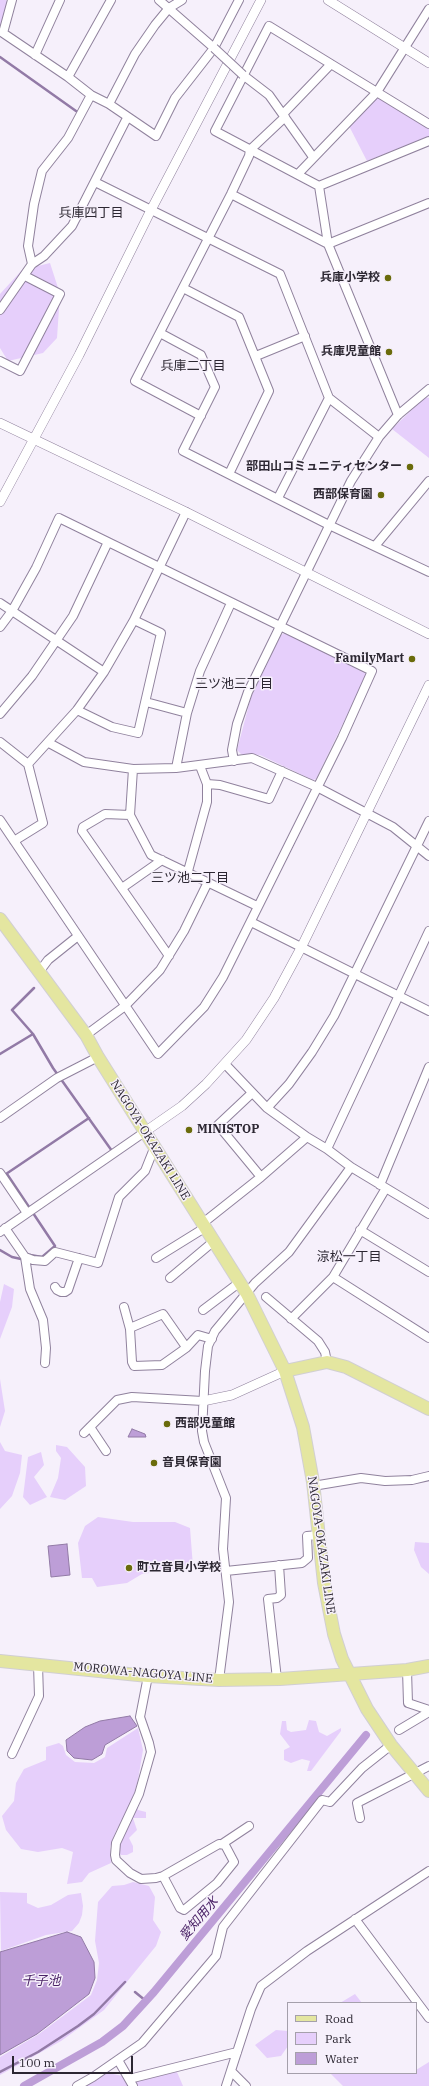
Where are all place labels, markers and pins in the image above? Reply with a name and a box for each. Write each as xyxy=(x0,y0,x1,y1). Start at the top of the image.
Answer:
place label: 兵庫小学校 xyxy=(320,271,380,285)
marker: 兵庫小学校 xyxy=(383,273,393,283)
place label: 兵庫児童館 xyxy=(321,345,381,359)
marker: 兵庫児童館 xyxy=(384,347,394,357)
place label: 部田山コミュニティセンター xyxy=(246,460,402,474)
marker: 部田山コミュニティセンター xyxy=(405,462,415,472)
place label: 西部保育園 xyxy=(313,488,373,502)
marker: 西部保育園 xyxy=(376,490,386,500)
place label: FamilyMart xyxy=(335,652,404,666)
marker: FamilyMart xyxy=(407,654,417,664)
place label: MINISTOP xyxy=(197,1123,259,1137)
marker: MINISTOP xyxy=(184,1125,194,1135)
place label: 西部児童館 xyxy=(175,1417,235,1431)
marker: 西部児童館 xyxy=(162,1419,172,1429)
place label: 音貝保育園 xyxy=(162,1456,222,1470)
marker: 音貝保育園 xyxy=(149,1458,159,1468)
place label: 町立音貝小学校 xyxy=(137,1561,221,1575)
marker: 町立音貝小学校 xyxy=(124,1563,134,1573)

